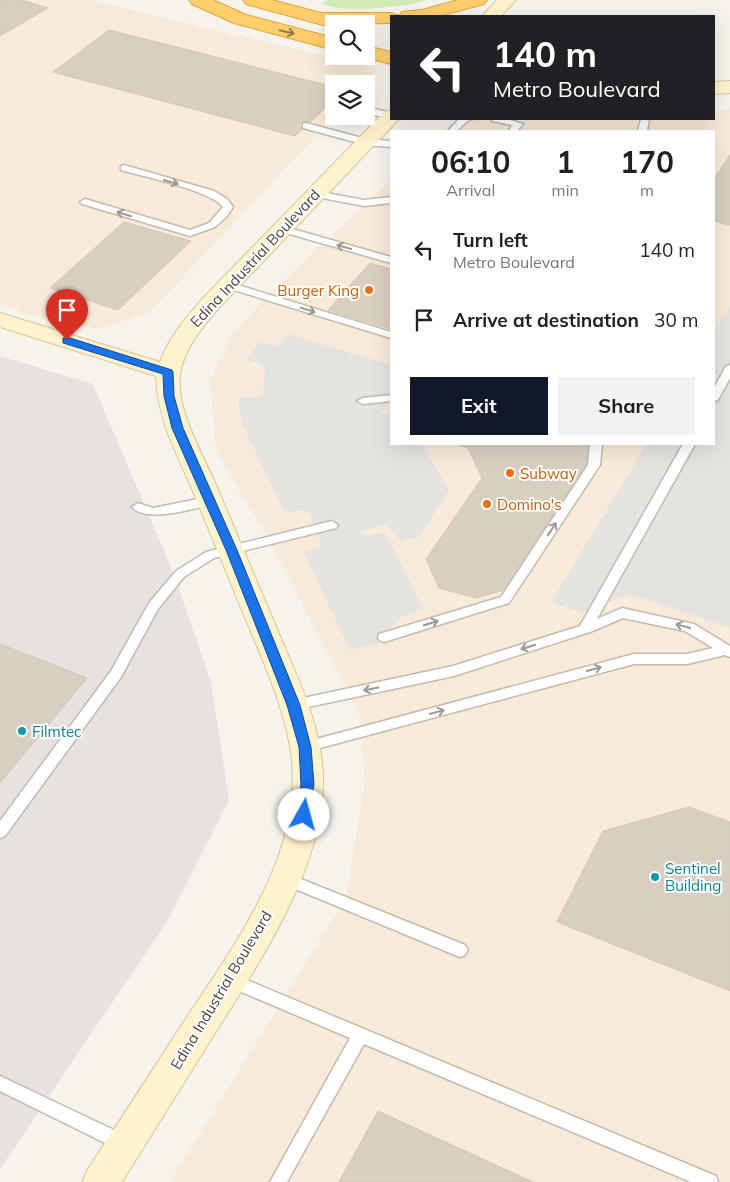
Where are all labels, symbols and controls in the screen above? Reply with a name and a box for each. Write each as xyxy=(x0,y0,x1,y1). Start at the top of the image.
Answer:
map controls xyxy=(325,15,375,125)
button: search xyxy=(325,15,375,65)
one-way arrow xyxy=(278,28,294,37)
text: 140 m xyxy=(493,32,597,76)
icon: left xyxy=(410,35,475,100)
button: layers xyxy=(325,75,375,125)
text: Metro Boulevard xyxy=(493,75,661,103)
text: 06:10 xyxy=(431,143,511,181)
text: 1 xyxy=(556,143,574,181)
text: 170 xyxy=(620,143,674,181)
one-way arrow xyxy=(163,177,179,187)
text: Arrival xyxy=(446,180,495,200)
text: min xyxy=(552,180,579,200)
text: m xyxy=(640,180,654,200)
street label: Edina Industrial Boulevard xyxy=(186,185,324,331)
one-way arrow xyxy=(116,208,132,218)
text: Turn left xyxy=(453,228,528,252)
icon: left xyxy=(410,236,438,264)
text: 140 m xyxy=(639,238,695,262)
one-way arrow xyxy=(337,241,353,251)
text: Metro Boulevard xyxy=(453,252,575,272)
place label: Burger King xyxy=(277,281,359,300)
marker: Burger King xyxy=(363,284,375,296)
pin xyxy=(46,289,88,340)
icon: arrive xyxy=(53,296,81,324)
one-way arrow xyxy=(300,305,316,315)
icon: arrive xyxy=(410,306,438,334)
text: Arrive at destination xyxy=(453,308,639,332)
text: 30 m xyxy=(654,308,698,332)
button: Exit xyxy=(410,377,548,435)
button: Share xyxy=(558,377,695,435)
place label: Subway xyxy=(520,464,577,483)
marker: Subway xyxy=(504,467,516,479)
place label: Domino's xyxy=(497,495,562,514)
marker: Domino's xyxy=(481,498,493,510)
one-way arrow xyxy=(547,522,557,536)
one-way arrow xyxy=(423,617,439,627)
one-way arrow xyxy=(675,621,691,630)
one-way arrow xyxy=(521,643,536,652)
one-way arrow xyxy=(585,664,601,674)
one-way arrow xyxy=(363,684,379,694)
one-way arrow xyxy=(428,706,444,716)
place label: Filmtec xyxy=(32,722,82,741)
marker: Filmtec xyxy=(16,725,28,737)
position arrow xyxy=(277,788,329,840)
place label: Sentinel Building xyxy=(665,859,721,895)
marker: Sentinel Building xyxy=(649,871,661,883)
street label: Edina Industrial Boulevard xyxy=(166,907,276,1073)

